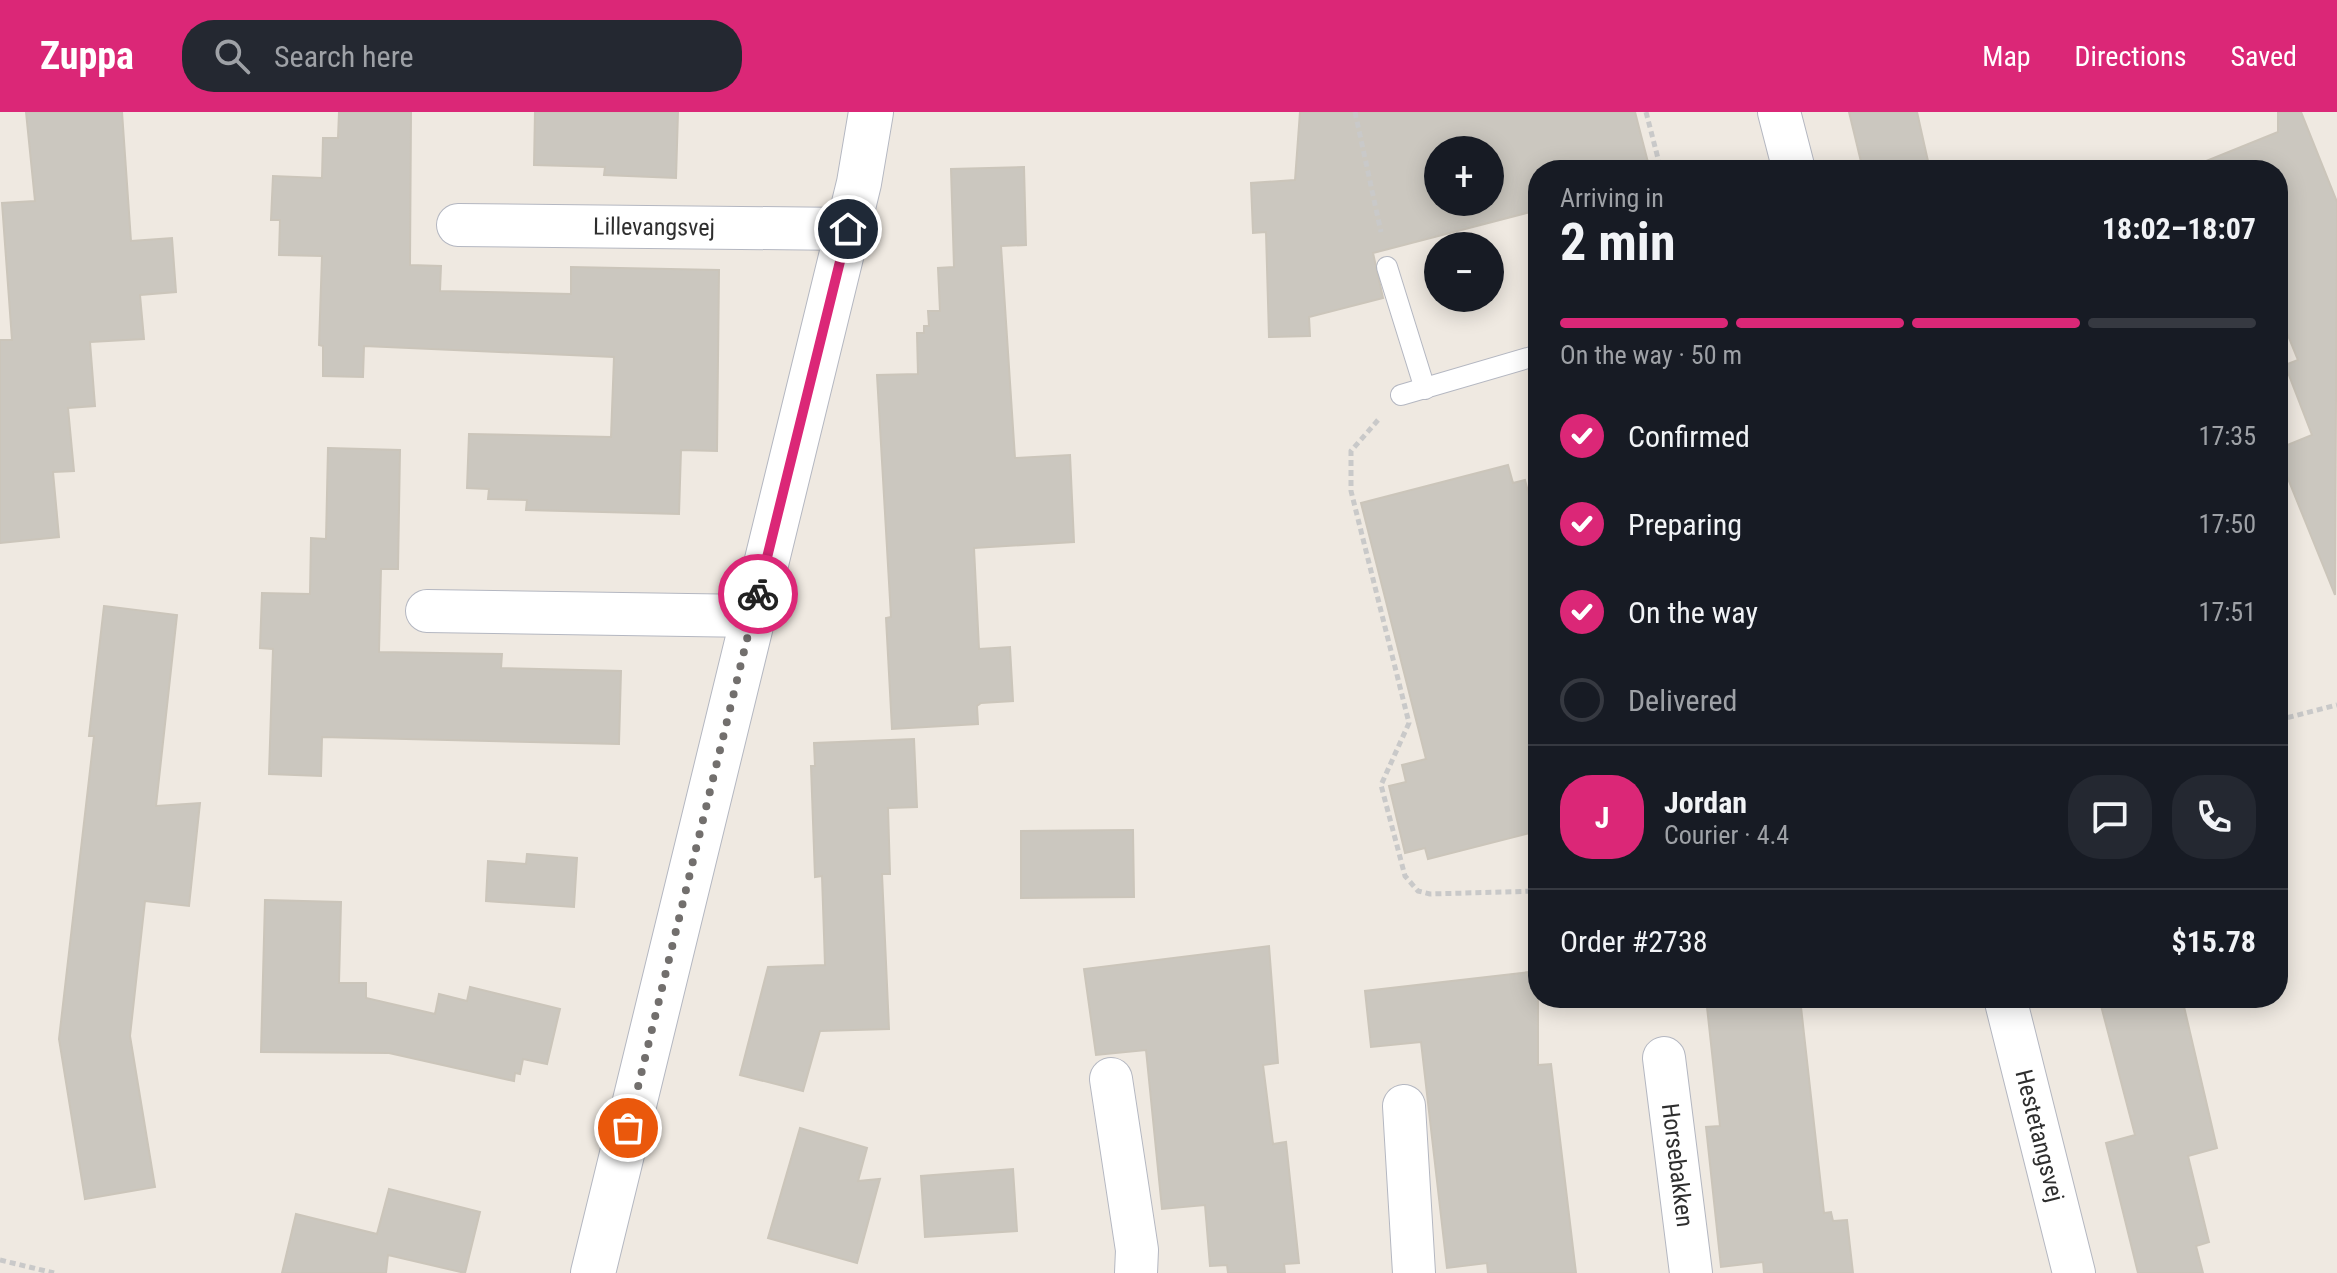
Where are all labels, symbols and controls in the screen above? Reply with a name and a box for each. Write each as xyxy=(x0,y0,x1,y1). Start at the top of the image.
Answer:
search box xyxy=(182,20,742,92)
text: Zuppa xyxy=(40,34,134,78)
icon: search xyxy=(210,34,254,78)
text: Search here xyxy=(274,39,414,74)
text: Map xyxy=(1982,40,2031,73)
text: Directions xyxy=(2075,40,2186,73)
text: Saved xyxy=(2230,40,2297,73)
map controls xyxy=(1424,136,1504,312)
button: + xyxy=(1424,136,1504,216)
text: Arriving in xyxy=(1560,183,1664,213)
pin xyxy=(814,195,882,263)
icon: home xyxy=(826,207,870,251)
text: 18:02–18:07 xyxy=(2102,211,2256,246)
street label: Lillevangsvej xyxy=(593,212,715,242)
text: 2 min xyxy=(1560,212,1676,273)
button: − xyxy=(1424,232,1504,312)
text: On the way · 50 m xyxy=(1560,340,1742,370)
icon: check xyxy=(1560,414,1604,458)
text: Confirmed xyxy=(1628,419,1750,454)
text: 17:35 xyxy=(2199,421,2256,451)
icon: check xyxy=(1560,502,1604,546)
text: Preparing xyxy=(1628,507,1742,542)
text: 17:50 xyxy=(2199,509,2256,539)
courier xyxy=(718,554,798,634)
icon: bike xyxy=(736,572,780,616)
icon: check xyxy=(1560,590,1604,634)
text: On the way xyxy=(1628,595,1758,630)
text: 17:51 xyxy=(2199,597,2256,627)
text: Delivered xyxy=(1628,683,1737,718)
button: chat xyxy=(2068,775,2152,859)
button: phone xyxy=(2172,775,2256,859)
text: Jordan xyxy=(1664,785,1747,820)
text: J xyxy=(1595,800,1609,835)
text: Courier · 4.4 xyxy=(1664,820,1789,850)
text: Order #2738 xyxy=(1560,924,1708,959)
text: $15.78 xyxy=(2171,924,2256,959)
street label: Hestetangsvej xyxy=(2010,1067,2070,1205)
pin xyxy=(594,1094,662,1162)
street label: Horsebakken xyxy=(1656,1102,1699,1228)
icon: bag xyxy=(606,1106,650,1150)

